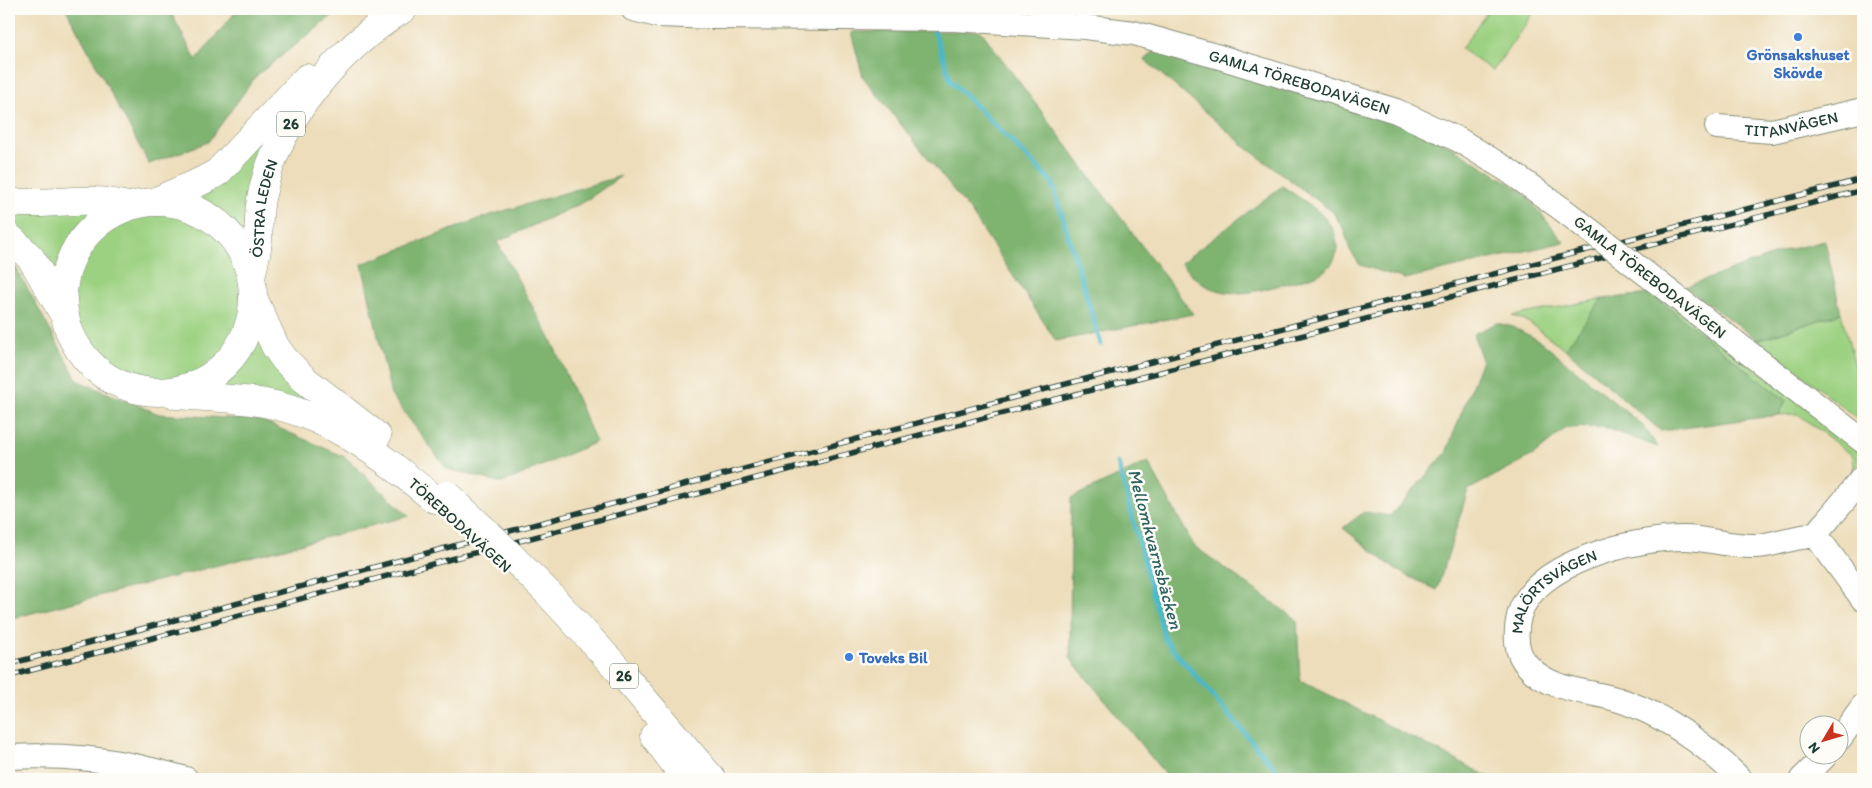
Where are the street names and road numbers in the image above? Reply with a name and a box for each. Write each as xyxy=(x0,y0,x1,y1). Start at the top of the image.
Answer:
street label: GAMLA TÖREBODAVÄGEN xyxy=(1207,45,1393,118)
street label: TITANVÄGEN xyxy=(1744,107,1840,141)
road number: 26 xyxy=(277,112,305,136)
street label: ÖSTRA LEDEN xyxy=(246,156,281,259)
street label: GAMLA TÖREBODAVÄGEN xyxy=(1570,212,1730,342)
street label: TÖREBODAVÄGEN xyxy=(404,474,516,576)
street label: MALÖRTSVÄGEN xyxy=(1507,545,1599,635)
road number: 26 xyxy=(610,664,638,688)

